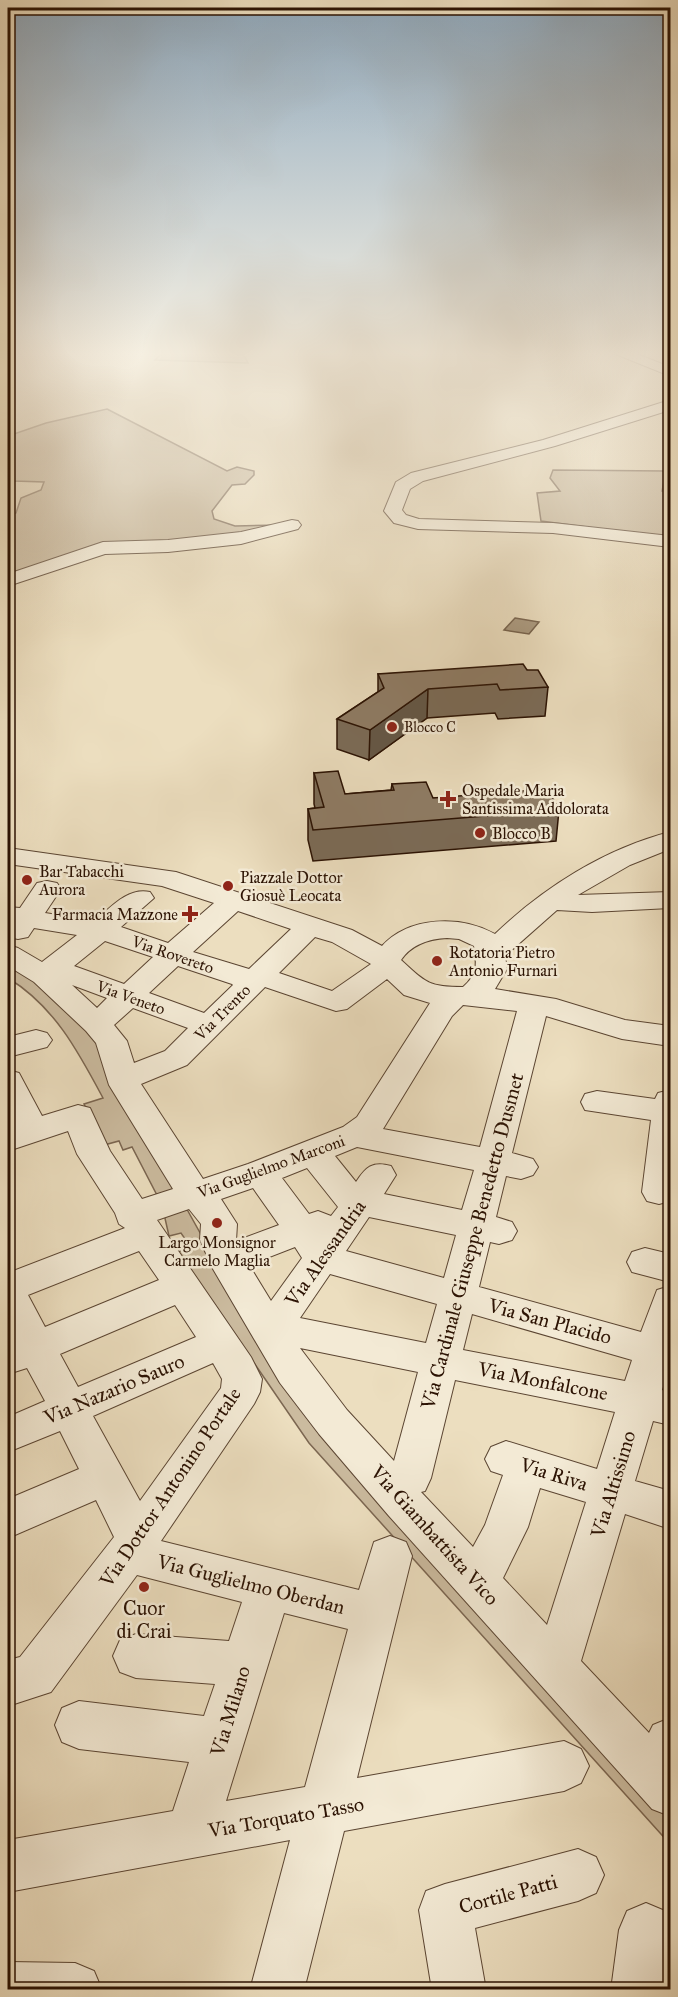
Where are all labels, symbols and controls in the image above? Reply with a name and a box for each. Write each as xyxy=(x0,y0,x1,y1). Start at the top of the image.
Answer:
place label: Blocco C xyxy=(404,719,456,736)
marker: Blocco C xyxy=(385,720,399,734)
place label: Ospedale Maria Santissima Addolorata xyxy=(462,781,609,818)
marker: Ospedale Maria Santissima Addolorata xyxy=(439,790,457,808)
place label: Blocco B xyxy=(492,824,551,843)
marker: Blocco B xyxy=(473,826,487,840)
place label: Bar Tabacchi Aurora xyxy=(38,862,124,899)
place label: Piazzale Dottor Giosuè Leocata xyxy=(240,868,343,905)
marker: Bar Tabacchi Aurora xyxy=(20,873,34,887)
marker: Piazzale Dottor Giosuè Leocata xyxy=(221,879,235,893)
place label: Farmacia Mazzone xyxy=(52,905,178,924)
marker: Farmacia Mazzone xyxy=(183,907,197,921)
street label: Via Rovereto xyxy=(128,931,216,977)
place label: Rotatoria Pietro Antonio Furnari xyxy=(448,943,558,980)
marker: Rotatoria Pietro Antonio Furnari xyxy=(430,954,444,968)
street label: Via Veneto xyxy=(93,976,168,1019)
street label: Via Trento xyxy=(190,980,254,1045)
street label: Via Cardinale Giuseppe Benedetto Dusmet xyxy=(415,1070,528,1413)
street label: Via Guglielmo Marconi xyxy=(194,1131,348,1203)
street label: Via Alessandria xyxy=(279,1195,371,1312)
marker: Largo Monsignor Carmelo Maglia xyxy=(210,1216,224,1230)
place label: Largo Monsignor Carmelo Maglia xyxy=(158,1233,276,1271)
street label: Via San Placido xyxy=(485,1293,614,1349)
street label: Via Nazario Sauro xyxy=(39,1349,188,1430)
street label: Via Monfalcone xyxy=(475,1356,610,1405)
street label: Via Dottor Antonino Portale xyxy=(94,1383,246,1592)
street label: Via Altissimo xyxy=(585,1428,641,1541)
street label: Via Riva xyxy=(516,1452,591,1496)
street label: Via Giambattista Vico xyxy=(365,1459,504,1610)
street label: Via Guglielmo Oberdan xyxy=(153,1549,348,1620)
marker: Cuor di Crai xyxy=(137,1580,151,1594)
place label: Cuor di Crai xyxy=(117,1596,172,1643)
street label: Via Milano xyxy=(205,1663,255,1760)
street label: Via Torquato Tasso xyxy=(205,1791,366,1844)
street label: Cortile Patti xyxy=(456,1869,560,1919)

